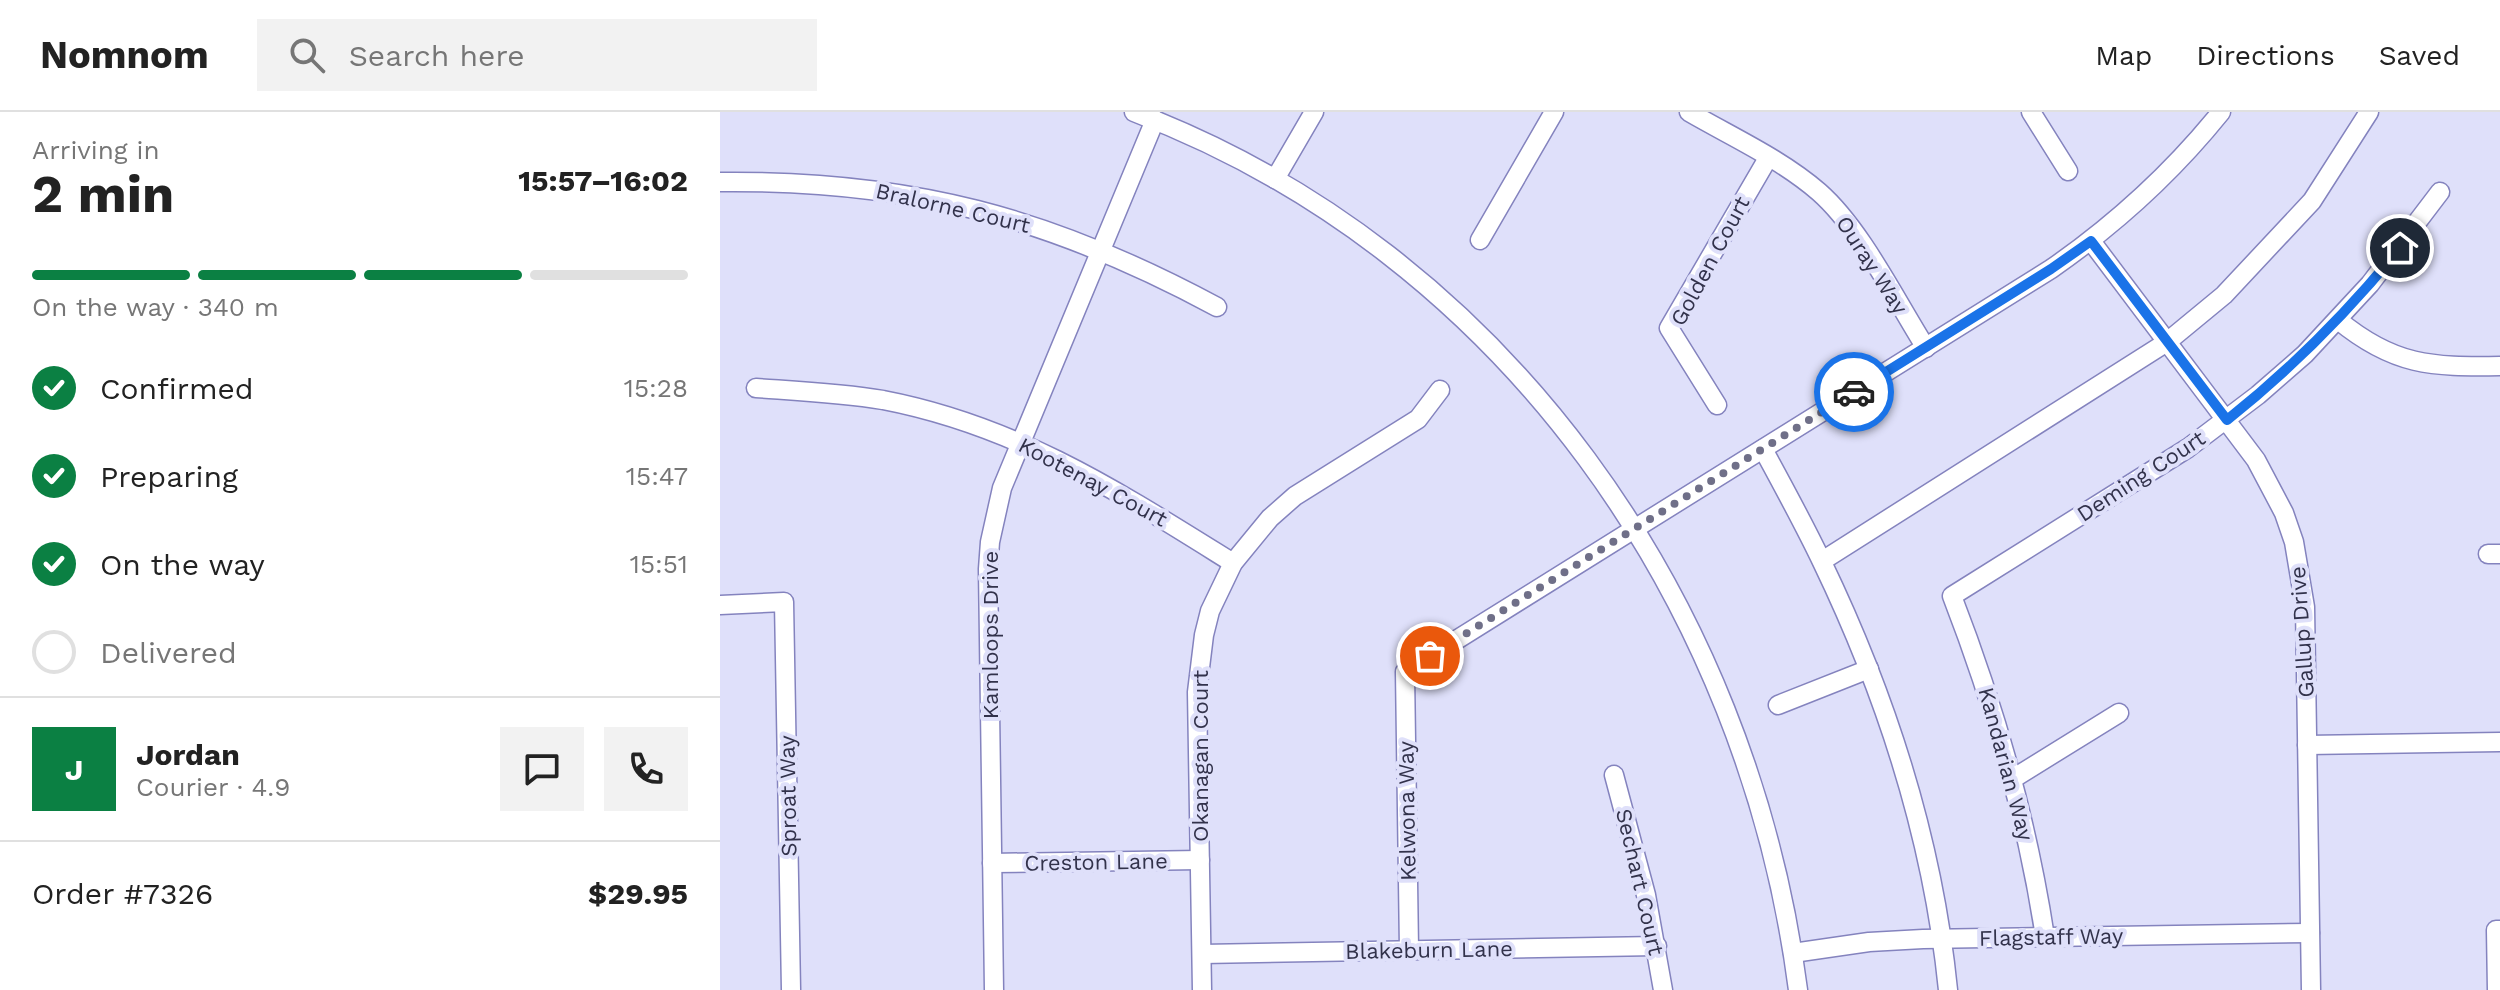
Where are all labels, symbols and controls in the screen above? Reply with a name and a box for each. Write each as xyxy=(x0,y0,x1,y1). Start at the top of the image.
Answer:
search box xyxy=(257,19,817,91)
text: Nomnom xyxy=(40,33,209,77)
icon: search xyxy=(285,33,329,77)
text: Search here xyxy=(349,38,524,73)
text: Map xyxy=(2095,39,2152,72)
text: Directions xyxy=(2196,39,2335,72)
text: Saved xyxy=(2379,39,2460,72)
text: Arriving in xyxy=(32,135,160,165)
text: 15:57–16:02 xyxy=(518,163,688,198)
text: 2 min xyxy=(32,164,174,225)
street label: Bralorne Court xyxy=(873,178,1033,238)
street label: Golden Court xyxy=(1665,192,1755,330)
street label: Ouray Way xyxy=(1831,211,1913,319)
pin xyxy=(2366,214,2434,282)
icon: home xyxy=(2378,226,2422,270)
text: On the way · 340 m xyxy=(32,292,279,322)
courier xyxy=(1814,352,1894,432)
icon: check xyxy=(32,366,76,410)
icon: car xyxy=(1832,370,1876,414)
text: Confirmed xyxy=(100,371,254,406)
text: 15:28 xyxy=(624,373,688,403)
street label: Deming Court xyxy=(2072,425,2210,527)
street label: Kootenay Court xyxy=(1014,432,1172,532)
icon: check xyxy=(32,454,76,498)
text: Preparing xyxy=(100,459,238,494)
text: 15:47 xyxy=(626,461,688,491)
icon: check xyxy=(32,542,76,586)
text: On the way xyxy=(100,547,265,582)
text: 15:51 xyxy=(630,549,688,579)
street label: Kamloops Drive xyxy=(978,551,1003,719)
street label: Gallup Drive xyxy=(2285,566,2319,698)
pin xyxy=(1396,622,1464,690)
icon: bag xyxy=(1408,634,1452,678)
text: Delivered xyxy=(100,635,237,670)
street label: Okanagan Court xyxy=(1188,670,1213,842)
street label: Kandarian Way xyxy=(1974,685,2039,844)
button: chat xyxy=(500,727,584,811)
button: phone xyxy=(604,727,688,811)
street label: Sproat Way xyxy=(774,735,802,857)
text: Jordan xyxy=(136,737,240,772)
street label: Kelwona Way xyxy=(1393,740,1421,881)
text: J xyxy=(65,752,83,787)
text: Courier · 4.9 xyxy=(136,772,290,802)
street label: Sechart Court xyxy=(1611,806,1669,958)
street label: Creston Lane xyxy=(1024,848,1168,876)
text: Order #7326 xyxy=(32,876,213,911)
text: $29.95 xyxy=(588,876,688,911)
street label: Flagstaff Way xyxy=(1979,923,2124,951)
street label: Blakeburn Lane xyxy=(1345,936,1513,964)

